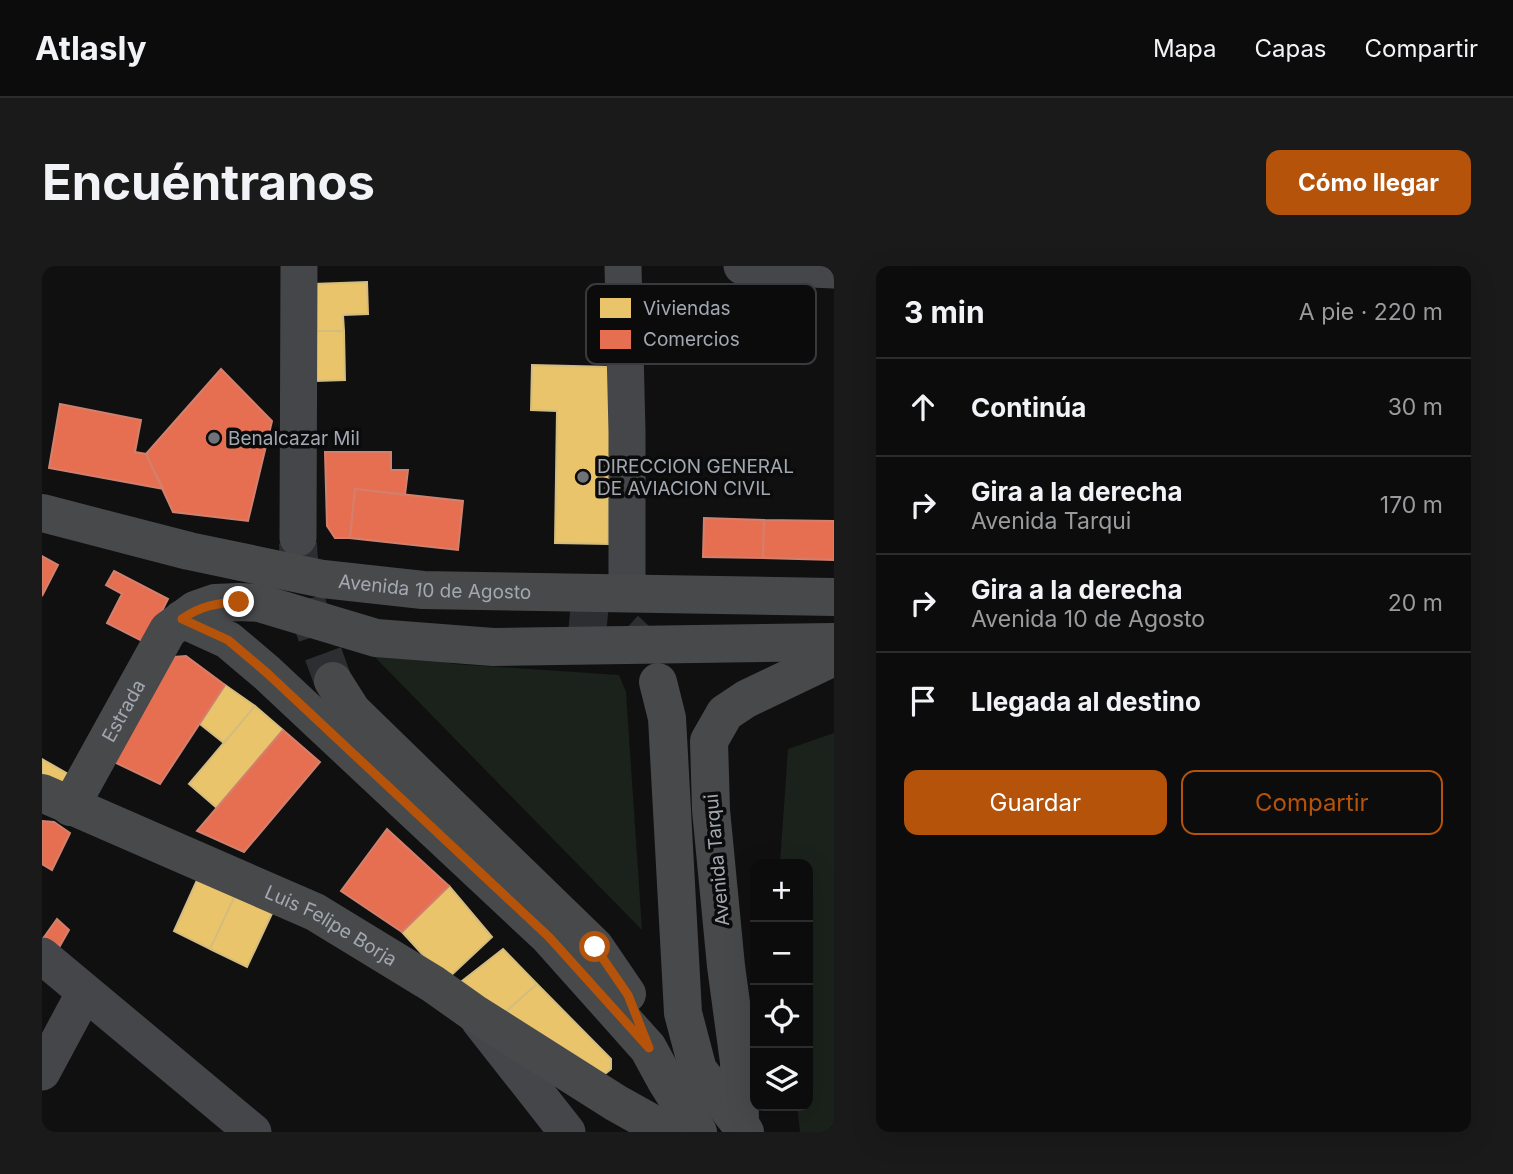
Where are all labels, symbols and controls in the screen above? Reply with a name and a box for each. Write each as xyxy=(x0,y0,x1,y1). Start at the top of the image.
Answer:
text: Atlasly xyxy=(35,28,147,68)
text: Mapa xyxy=(1153,34,1216,63)
text: Capas xyxy=(1254,34,1327,63)
text: Compartir xyxy=(1365,34,1478,63)
button: Cómo llegar xyxy=(1266,150,1471,215)
text: Encuéntranos xyxy=(42,153,375,212)
legend xyxy=(586,284,816,364)
text: 3 min xyxy=(904,294,985,330)
text: Viviendas xyxy=(643,297,731,320)
text: A pie · 220 m xyxy=(1299,298,1443,326)
text: Comercios xyxy=(643,328,740,351)
icon: ahead xyxy=(904,388,942,426)
text: Continúa xyxy=(971,392,1086,423)
text: 30 m xyxy=(1388,393,1443,421)
place label: Benalcazar Mil xyxy=(228,427,360,450)
marker: Benalcazar Mil xyxy=(206,430,222,446)
place label: DIRECCION GENERAL DE AVIACION CIVIL xyxy=(597,455,794,500)
marker: DIRECCION GENERAL DE AVIACION CIVIL xyxy=(575,469,591,485)
text: Gira a la derecha xyxy=(971,476,1183,507)
icon: right xyxy=(904,486,942,524)
text: 170 m xyxy=(1380,491,1443,519)
text: Avenida Tarqui xyxy=(971,507,1131,535)
street label: Avenida 10 de Agosto xyxy=(337,569,532,603)
text: Gira a la derecha xyxy=(971,574,1183,605)
icon: right xyxy=(904,584,942,622)
route end xyxy=(223,586,254,617)
text: 20 m xyxy=(1388,589,1443,617)
text: Avenida 10 de Agosto xyxy=(971,605,1205,633)
street label: Estrada xyxy=(97,676,150,746)
icon: arrive xyxy=(904,682,942,720)
text: Llegada al destino xyxy=(971,686,1201,717)
button: Guardar xyxy=(904,770,1167,835)
button: Compartir xyxy=(1181,770,1443,835)
street label: Avenida Tarqui xyxy=(700,793,734,927)
map controls xyxy=(750,859,813,1111)
button: + xyxy=(750,859,813,922)
street label: Luis Felipe Borja xyxy=(261,880,401,971)
button: − xyxy=(750,922,813,985)
route start xyxy=(579,931,610,962)
button: locate xyxy=(750,985,813,1048)
button: layers xyxy=(750,1048,813,1111)

